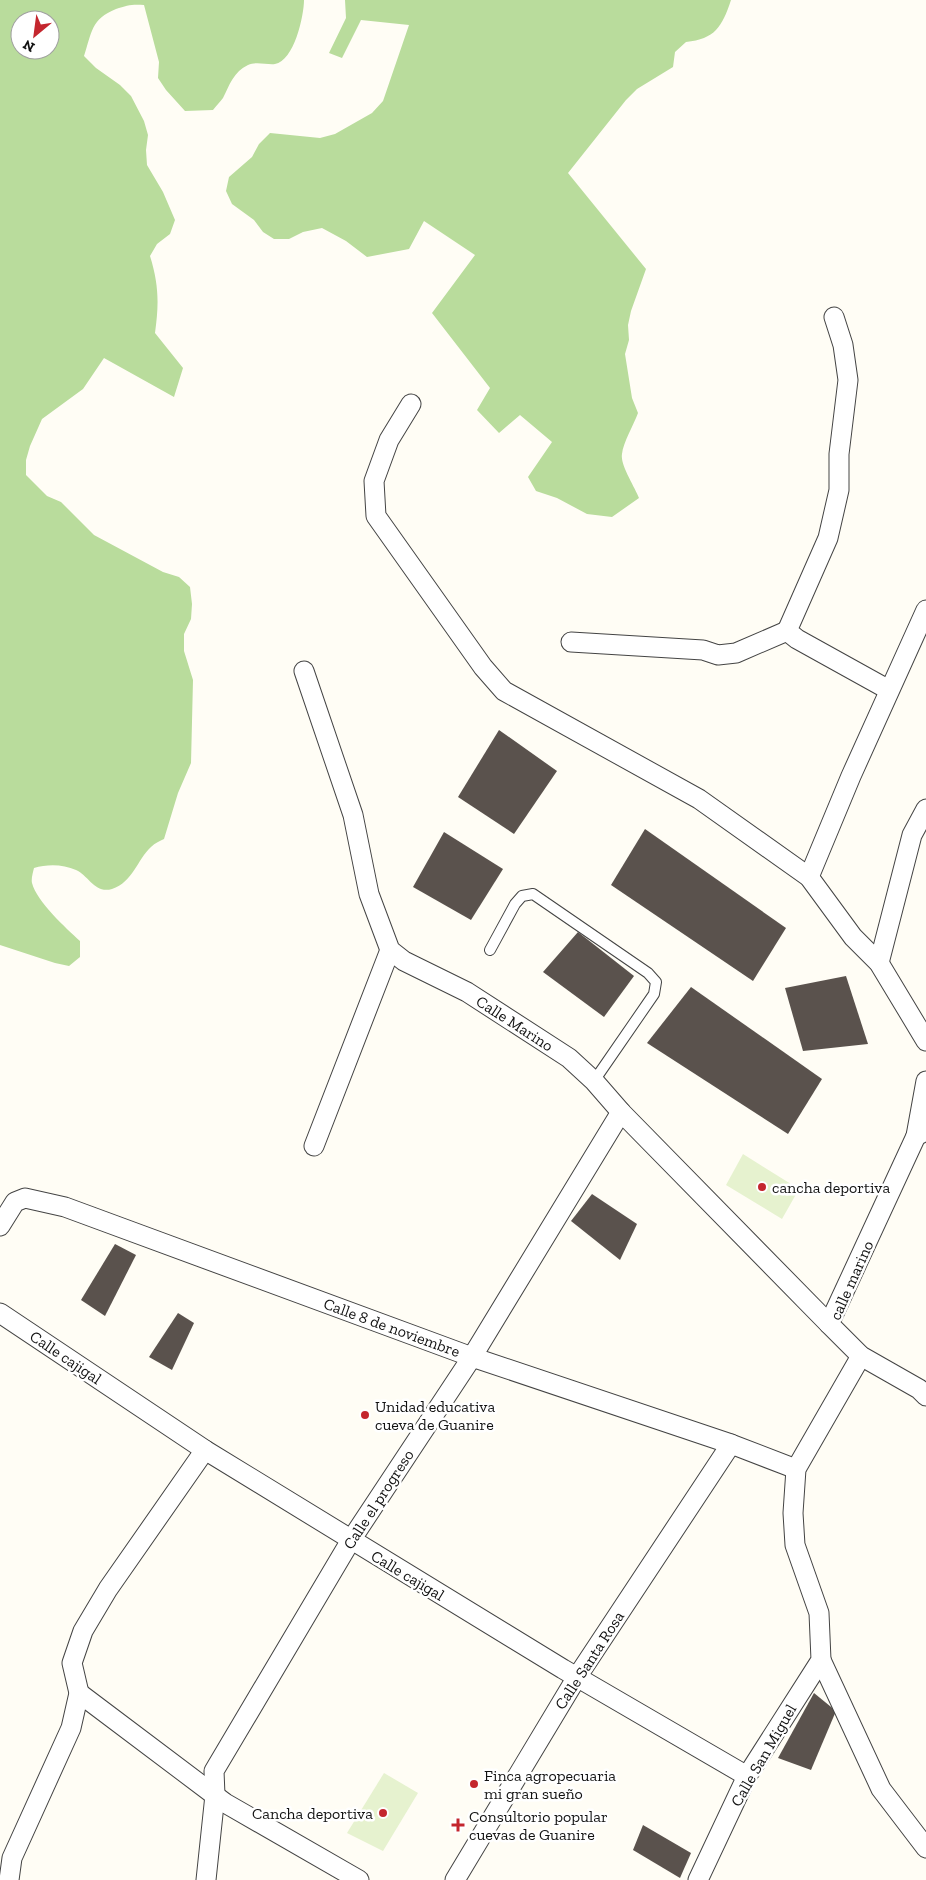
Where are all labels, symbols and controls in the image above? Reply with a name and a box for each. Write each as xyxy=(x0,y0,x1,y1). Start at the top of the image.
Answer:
north arrow xyxy=(10,10,60,60)
text: N xyxy=(20,36,38,56)
street label: Calle Marino xyxy=(473,991,557,1055)
place label: cancha deportiva xyxy=(772,1178,890,1197)
marker: cancha deportiva xyxy=(756,1181,768,1193)
street label: calle marino xyxy=(826,1238,877,1323)
street label: Calle 8 de noviembre xyxy=(321,1294,463,1361)
street label: Calle cajigal xyxy=(26,1327,105,1388)
place label: Unidad educativa cueva de Guanire xyxy=(375,1397,495,1434)
marker: Unidad educativa cueva de Guanire xyxy=(359,1409,371,1421)
street label: Calle el progreso xyxy=(339,1446,418,1553)
street label: Calle cajigal xyxy=(368,1546,448,1605)
street label: Calle Santa Rosa xyxy=(551,1607,628,1713)
street label: Calle San Miguel xyxy=(726,1701,800,1810)
place label: Finca agropecuaria mi gran sueño xyxy=(484,1766,616,1803)
marker: Finca agropecuaria mi gran sueño xyxy=(468,1778,480,1790)
place label: Cancha deportiva xyxy=(252,1804,373,1823)
marker: Cancha deportiva xyxy=(377,1807,389,1819)
place label: Consultorio popular cuevas de Guanire xyxy=(469,1807,608,1844)
marker: Consultorio popular cuevas de Guanire xyxy=(451,1818,465,1832)

